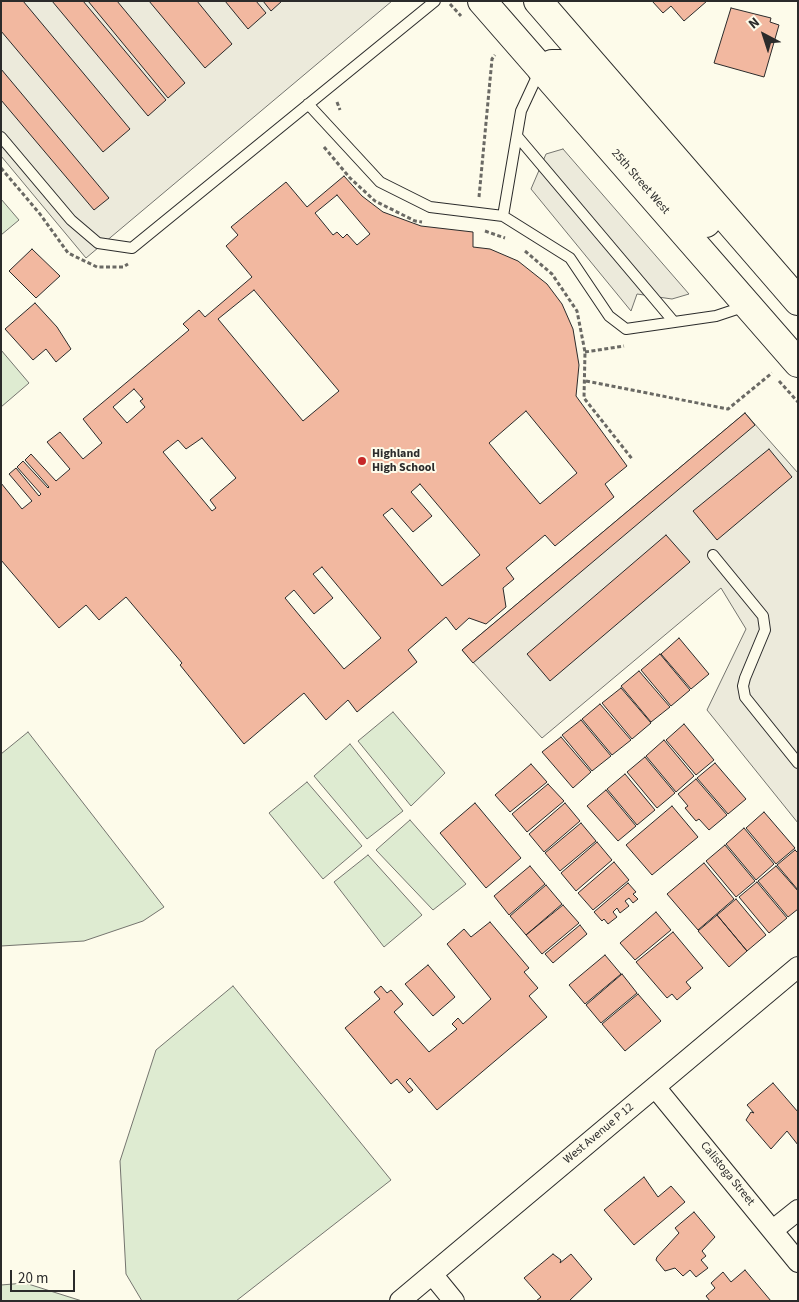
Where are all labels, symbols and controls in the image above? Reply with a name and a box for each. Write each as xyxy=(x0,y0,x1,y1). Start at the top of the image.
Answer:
north arrow xyxy=(739,10,789,60)
text: N xyxy=(744,13,764,34)
street label: 25th Street West xyxy=(608,146,672,218)
place label: Highland High School xyxy=(372,447,435,475)
marker: Highland High School xyxy=(356,455,368,467)
street label: West Avenue P 12 xyxy=(561,1100,637,1168)
street label: Calistoga Street xyxy=(697,1139,757,1209)
scale bar xyxy=(12,1260,78,1292)
text: 20 m xyxy=(18,1268,48,1289)

